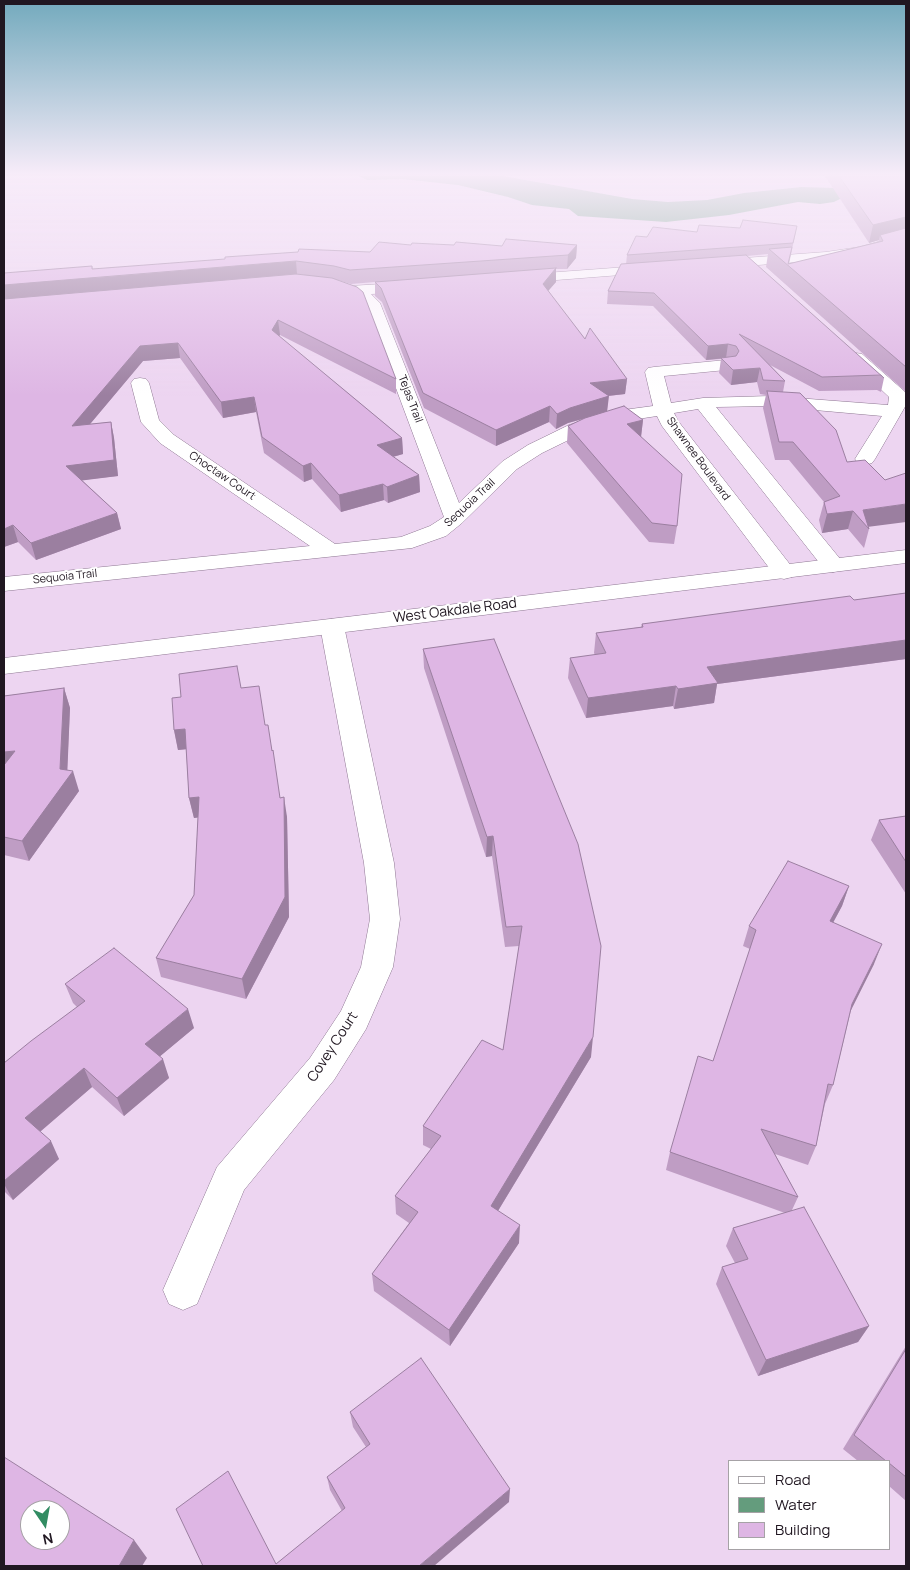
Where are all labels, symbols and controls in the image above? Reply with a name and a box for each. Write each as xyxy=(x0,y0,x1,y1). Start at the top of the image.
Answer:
street label: Tejas Trail xyxy=(395,373,425,425)
street label: Shawnee Boulevard xyxy=(663,415,733,503)
street label: Choctaw Court xyxy=(186,449,258,503)
street label: Sequoia Trail xyxy=(442,476,498,530)
street label: Sequoia Trail xyxy=(32,567,98,587)
street label: West Oakdale Road xyxy=(392,595,518,627)
street label: Covey Court xyxy=(304,1009,362,1085)
legend xyxy=(728,1460,890,1550)
text: Road xyxy=(775,1469,811,1490)
text: Water xyxy=(775,1494,817,1515)
north arrow xyxy=(20,1500,70,1550)
text: Building xyxy=(775,1519,830,1540)
text: N xyxy=(41,1529,55,1550)

